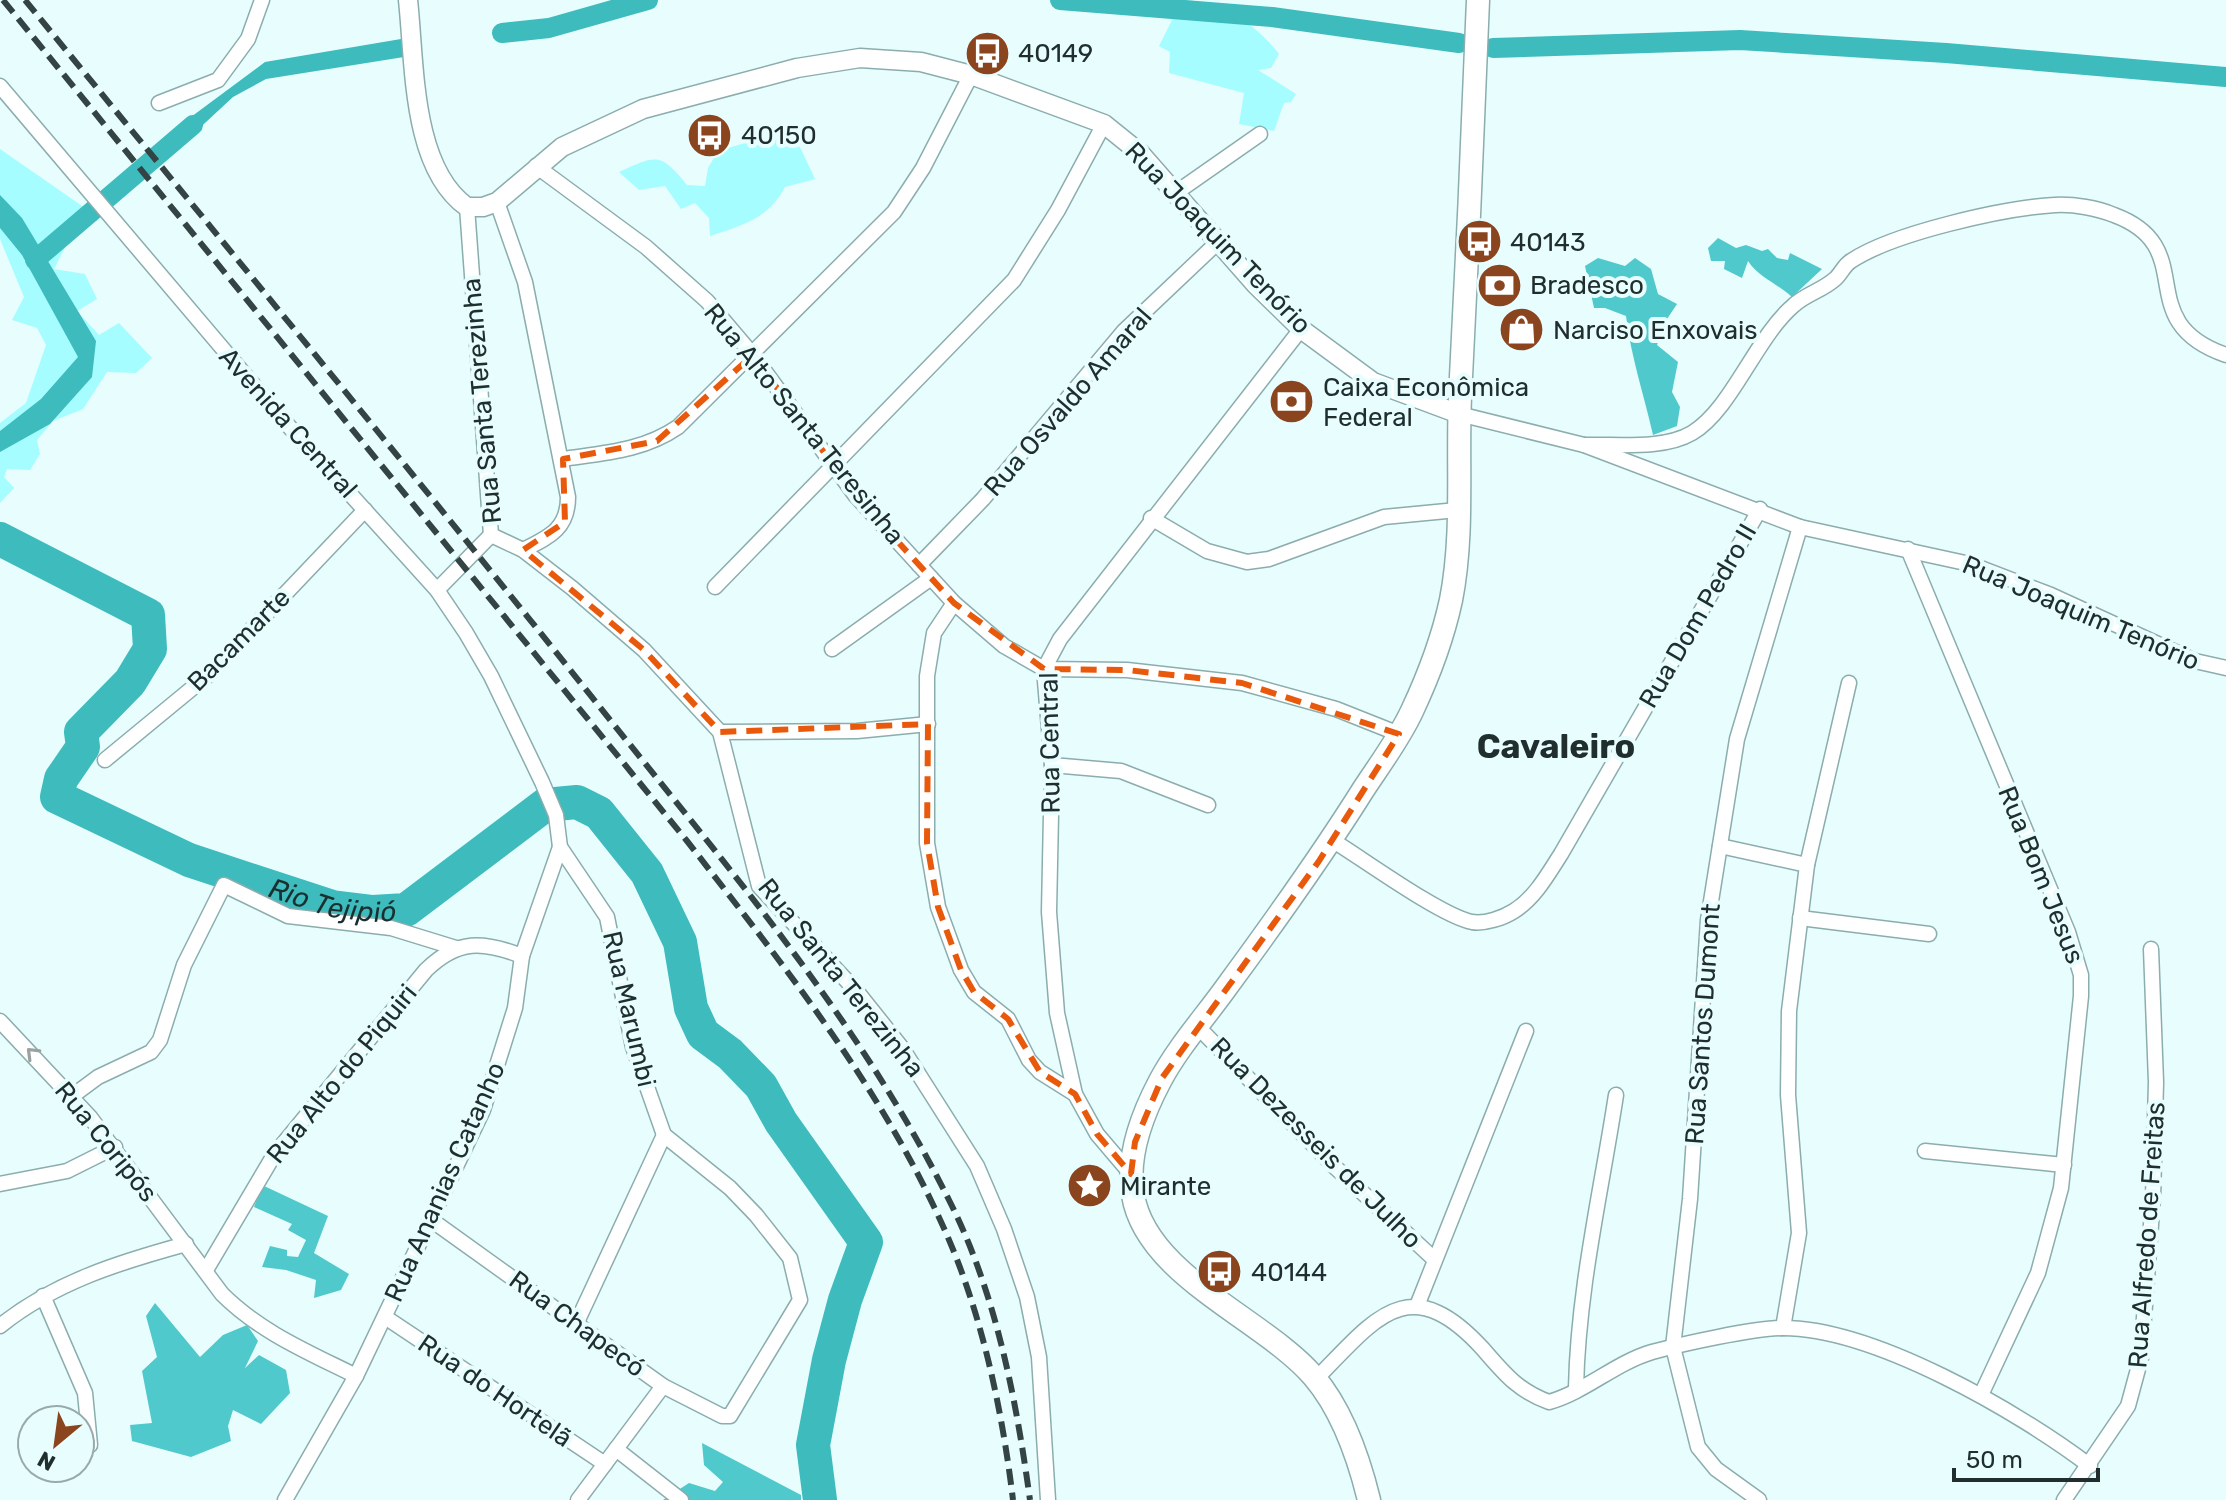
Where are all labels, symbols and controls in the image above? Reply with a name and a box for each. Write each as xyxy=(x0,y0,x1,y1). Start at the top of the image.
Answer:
bus stop icon: 40149 xyxy=(963,29,1011,77)
place label: 40149 xyxy=(1018,38,1093,69)
bus stop icon: 40150 xyxy=(686,111,734,159)
place label: 40150 xyxy=(741,120,817,151)
street label: Rua Joaquim Tenório xyxy=(1119,136,1317,340)
bus stop icon: 40143 xyxy=(1455,218,1503,266)
place label: 40143 xyxy=(1510,227,1586,258)
bank icon: Bradesco xyxy=(1475,261,1523,309)
place label: Bradesco xyxy=(1530,270,1644,301)
street label: Rua Santa Terezinha xyxy=(456,277,508,525)
street label: Rua Alto Santa Teresinha xyxy=(697,297,911,551)
street label: Rua Osvaldo Amaral xyxy=(978,301,1158,503)
shop icon: Narciso Enxovais xyxy=(1498,306,1546,354)
place label: Narciso Enxovais xyxy=(1553,315,1758,346)
street label: Avenida Central xyxy=(212,342,364,504)
place label: Caixa Econômica Federal xyxy=(1323,372,1529,433)
bank icon: Caixa Econômica Federal xyxy=(1268,378,1316,426)
street label: Rua Dom Pedro II xyxy=(1633,518,1763,714)
street label: Rua Joaquim Tenório xyxy=(1958,549,2204,677)
street label: Bacamarte xyxy=(181,582,297,698)
street label: Rua Central xyxy=(1033,672,1067,814)
district label: Cavaleiro xyxy=(1477,726,1635,767)
street label: Rua Bom Jesus xyxy=(1991,782,2091,968)
water label: Rio Tejipió xyxy=(265,871,398,928)
street label: Rua Santa Terezinha xyxy=(751,872,931,1084)
street label: Rua Santos Dumont xyxy=(1679,902,1727,1146)
street label: Rua Marumbi xyxy=(596,928,662,1090)
street label: Rua Alto do Piquiri xyxy=(260,978,424,1170)
street label: Rua Dezesseis de Julho xyxy=(1204,1031,1428,1255)
one-way arrow xyxy=(27,1048,41,1062)
street label: Rua Ananias Catanho xyxy=(378,1057,512,1307)
street label: Rua Coripós xyxy=(48,1076,164,1208)
street label: Rua Alfredo de Freitas xyxy=(2122,1101,2172,1369)
place icon: Mirante xyxy=(1065,1162,1113,1210)
place label: Mirante xyxy=(1120,1171,1211,1202)
bus stop icon: 40144 xyxy=(1196,1248,1244,1296)
place label: 40144 xyxy=(1251,1257,1327,1288)
street label: Rua Chapecó xyxy=(503,1264,651,1384)
street label: Rua do Hortelã xyxy=(412,1328,578,1454)
north arrow xyxy=(16,1404,96,1484)
scale bar xyxy=(1954,1432,2098,1482)
text: N xyxy=(33,1445,60,1477)
text: 50 m xyxy=(1966,1446,2023,1474)

